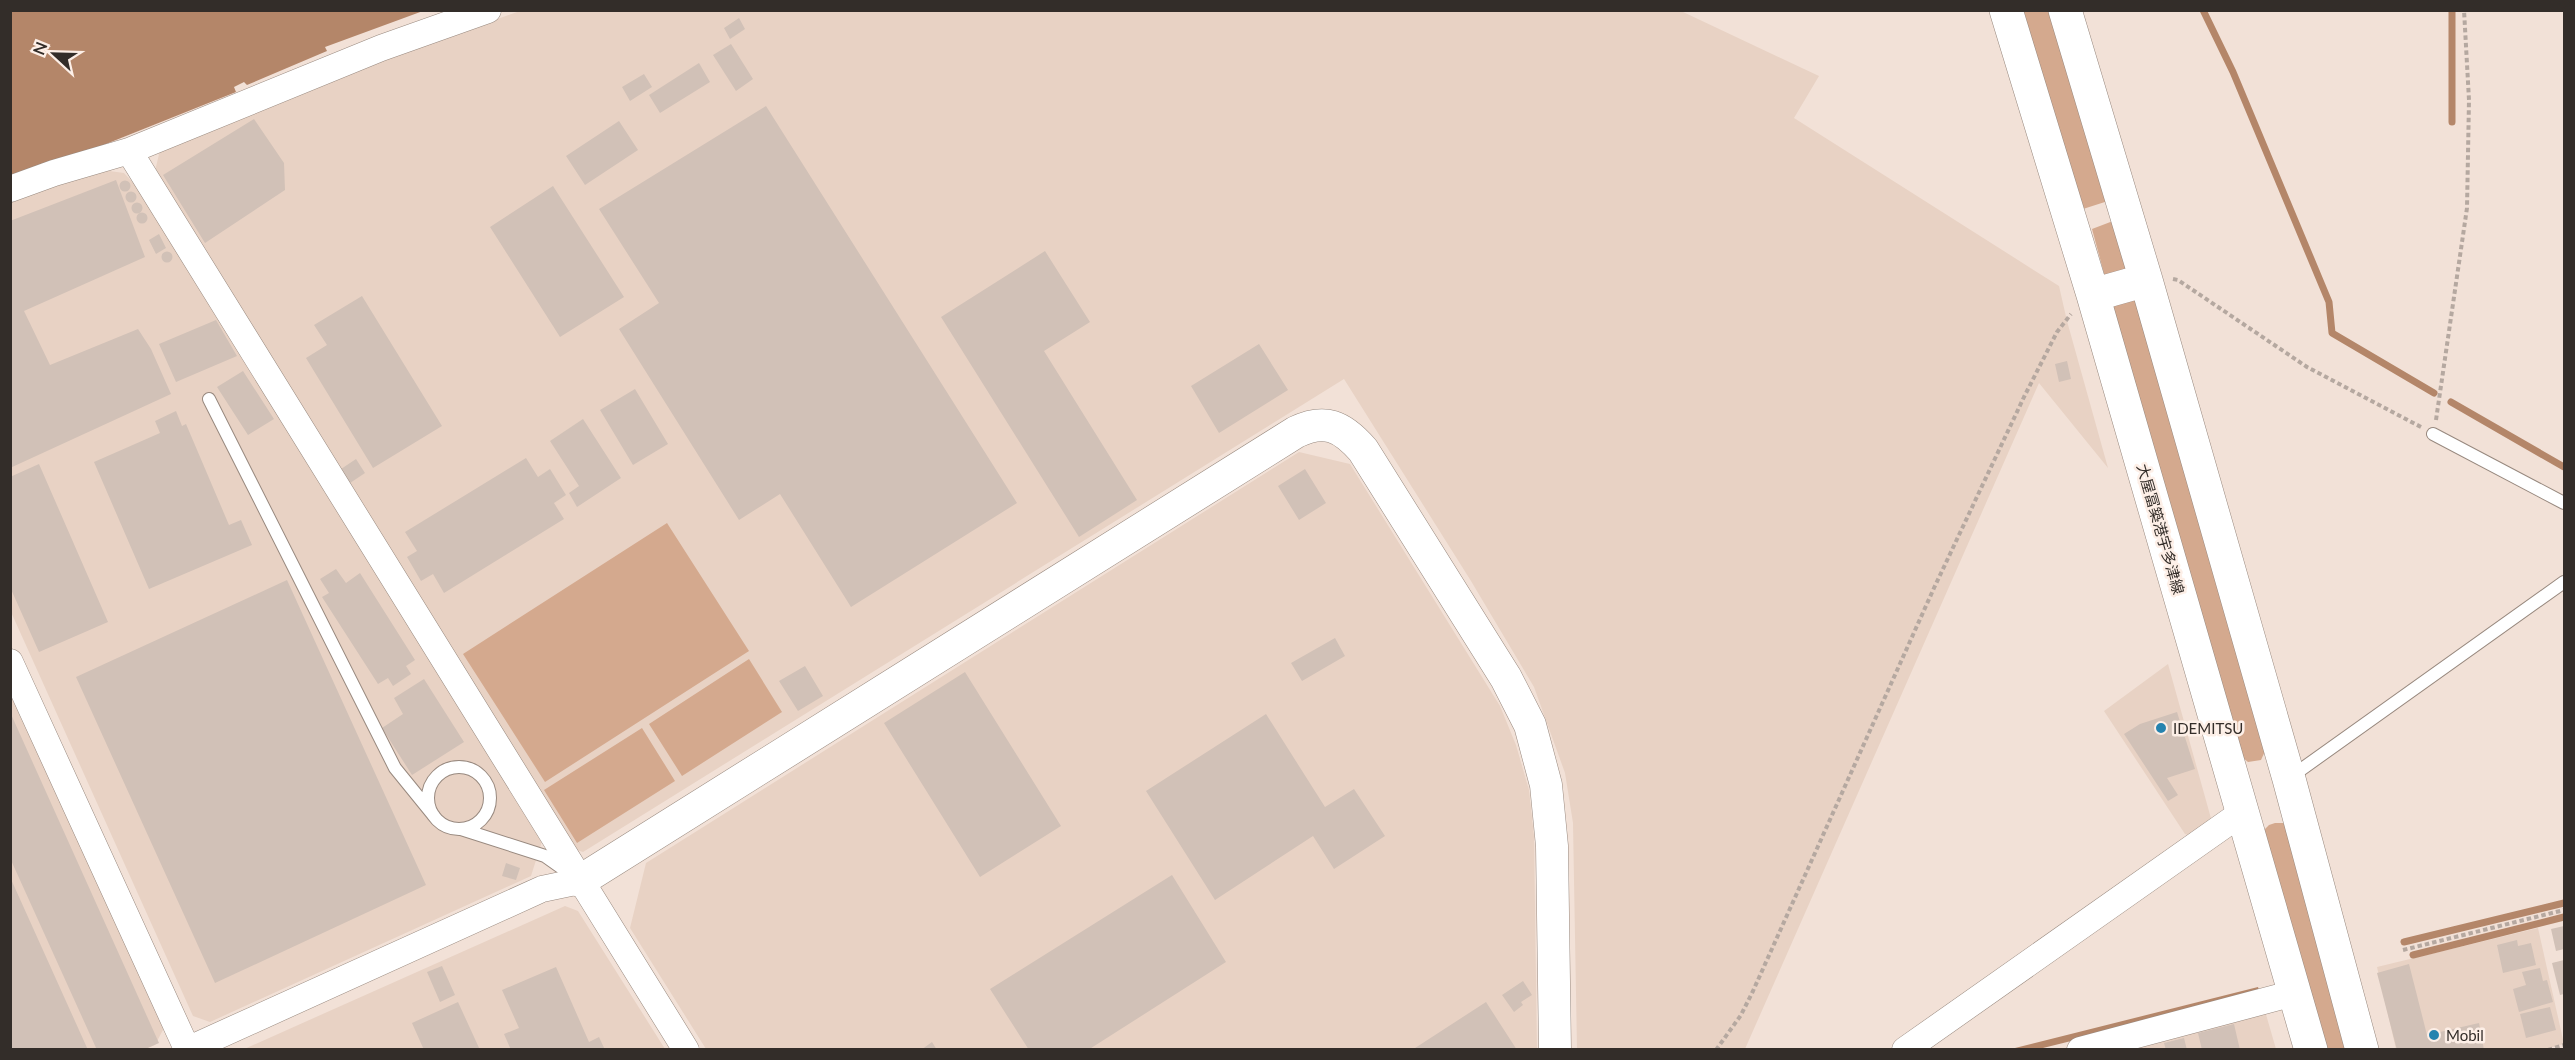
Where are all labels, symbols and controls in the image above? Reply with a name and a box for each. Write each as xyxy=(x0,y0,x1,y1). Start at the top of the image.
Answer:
north arrow xyxy=(24,24,84,84)
text: N xyxy=(29,39,51,57)
street label: 大屋冨築港宇多津線 xyxy=(2134,462,2188,596)
place label: IDEMITSU xyxy=(2173,719,2243,737)
marker: IDEMITSU xyxy=(2154,721,2168,735)
place label: Mobil xyxy=(2446,1026,2484,1044)
marker: Mobil xyxy=(2427,1028,2441,1042)

